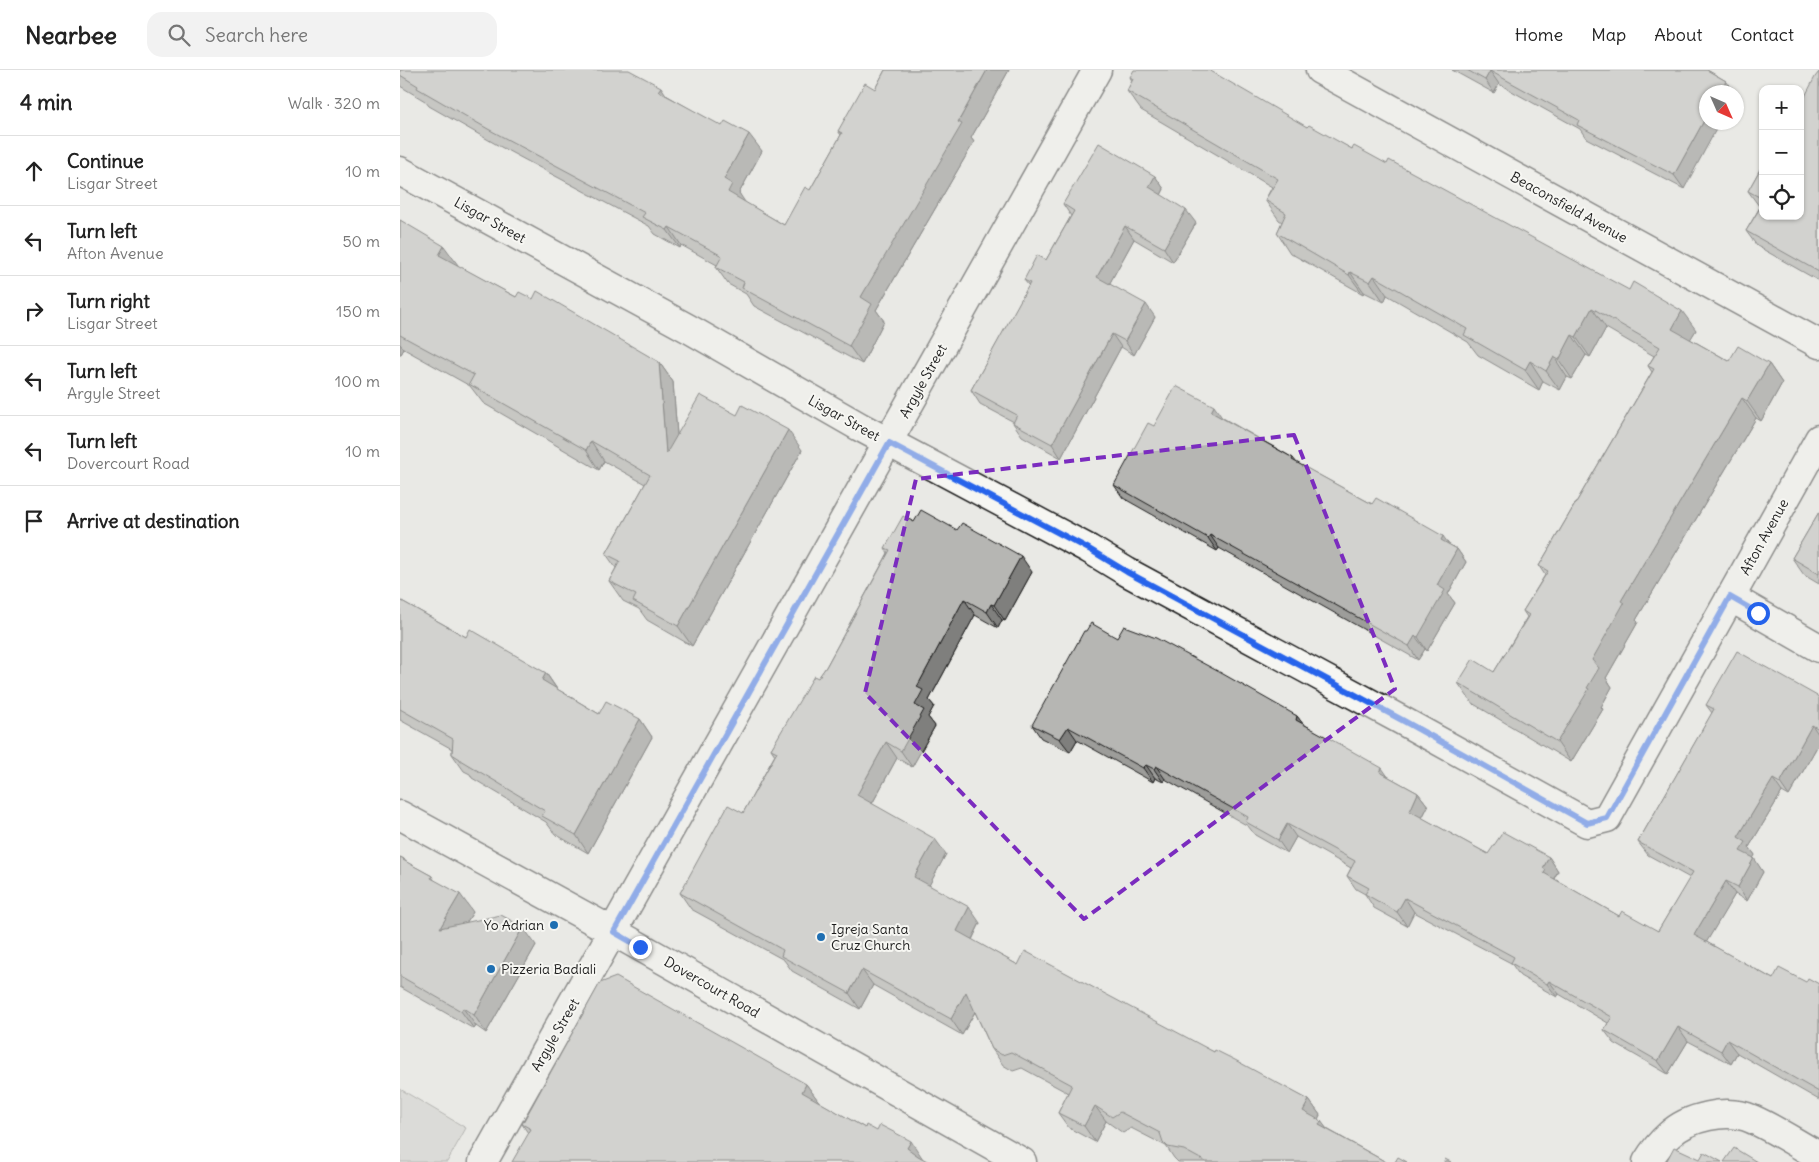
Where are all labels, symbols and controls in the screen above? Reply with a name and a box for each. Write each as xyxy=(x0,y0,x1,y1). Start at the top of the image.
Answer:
search box xyxy=(147,12,497,57)
text: Nearbee xyxy=(25,20,117,50)
icon: search xyxy=(165,21,193,49)
text: Search here xyxy=(205,23,308,47)
text: Home xyxy=(1515,23,1563,46)
text: Map xyxy=(1591,23,1626,46)
text: About xyxy=(1654,23,1702,46)
text: Contact xyxy=(1730,23,1794,46)
north arrow xyxy=(1699,85,1744,130)
map controls xyxy=(1759,85,1804,220)
button: + xyxy=(1759,85,1804,130)
text: 4 min xyxy=(20,89,72,116)
text: Walk · 320 m xyxy=(288,93,380,113)
button: − xyxy=(1759,130,1804,175)
text: Continue xyxy=(67,149,144,173)
icon: ahead xyxy=(20,157,48,185)
text: 10 m xyxy=(345,161,380,181)
street label: Beaconsfield Avenue xyxy=(1507,167,1631,247)
text: Lisgar Street xyxy=(67,173,158,193)
button: locate xyxy=(1759,175,1804,220)
street label: Lisgar Street xyxy=(451,193,529,247)
text: Turn left xyxy=(67,219,137,243)
icon: left xyxy=(20,227,48,255)
text: 50 m xyxy=(342,231,380,251)
text: Afton Avenue xyxy=(67,243,164,263)
text: Turn right xyxy=(67,289,150,313)
icon: right xyxy=(20,297,48,325)
text: 150 m xyxy=(336,301,380,321)
text: Lisgar Street xyxy=(67,313,158,333)
street label: Argyle Street xyxy=(895,341,951,421)
text: Turn left xyxy=(67,359,137,383)
icon: left xyxy=(20,367,48,395)
text: 100 m xyxy=(335,371,380,391)
text: Argyle Street xyxy=(67,383,160,403)
street label: Lisgar Street xyxy=(805,391,883,445)
text: Turn left xyxy=(67,429,137,453)
icon: left xyxy=(20,437,48,465)
text: 10 m xyxy=(345,441,380,461)
text: Dovercourt Road xyxy=(67,453,190,473)
street label: Afton Avenue xyxy=(1736,496,1792,578)
icon: arrive xyxy=(20,507,48,535)
text: Arrive at destination xyxy=(67,509,240,533)
route start xyxy=(1747,602,1770,625)
place label: Yo Adrian xyxy=(484,916,544,934)
marker: Yo Adrian xyxy=(548,919,560,931)
place label: Igreja Santa Cruz Church xyxy=(831,920,910,954)
marker: Igreja Santa Cruz Church xyxy=(815,931,827,943)
route end xyxy=(629,936,652,959)
street label: Dovercourt Road xyxy=(661,952,763,1022)
place label: Pizzeria Badiali xyxy=(501,960,596,978)
marker: Pizzeria Badiali xyxy=(485,963,497,975)
street label: Argyle Street xyxy=(527,995,583,1075)

